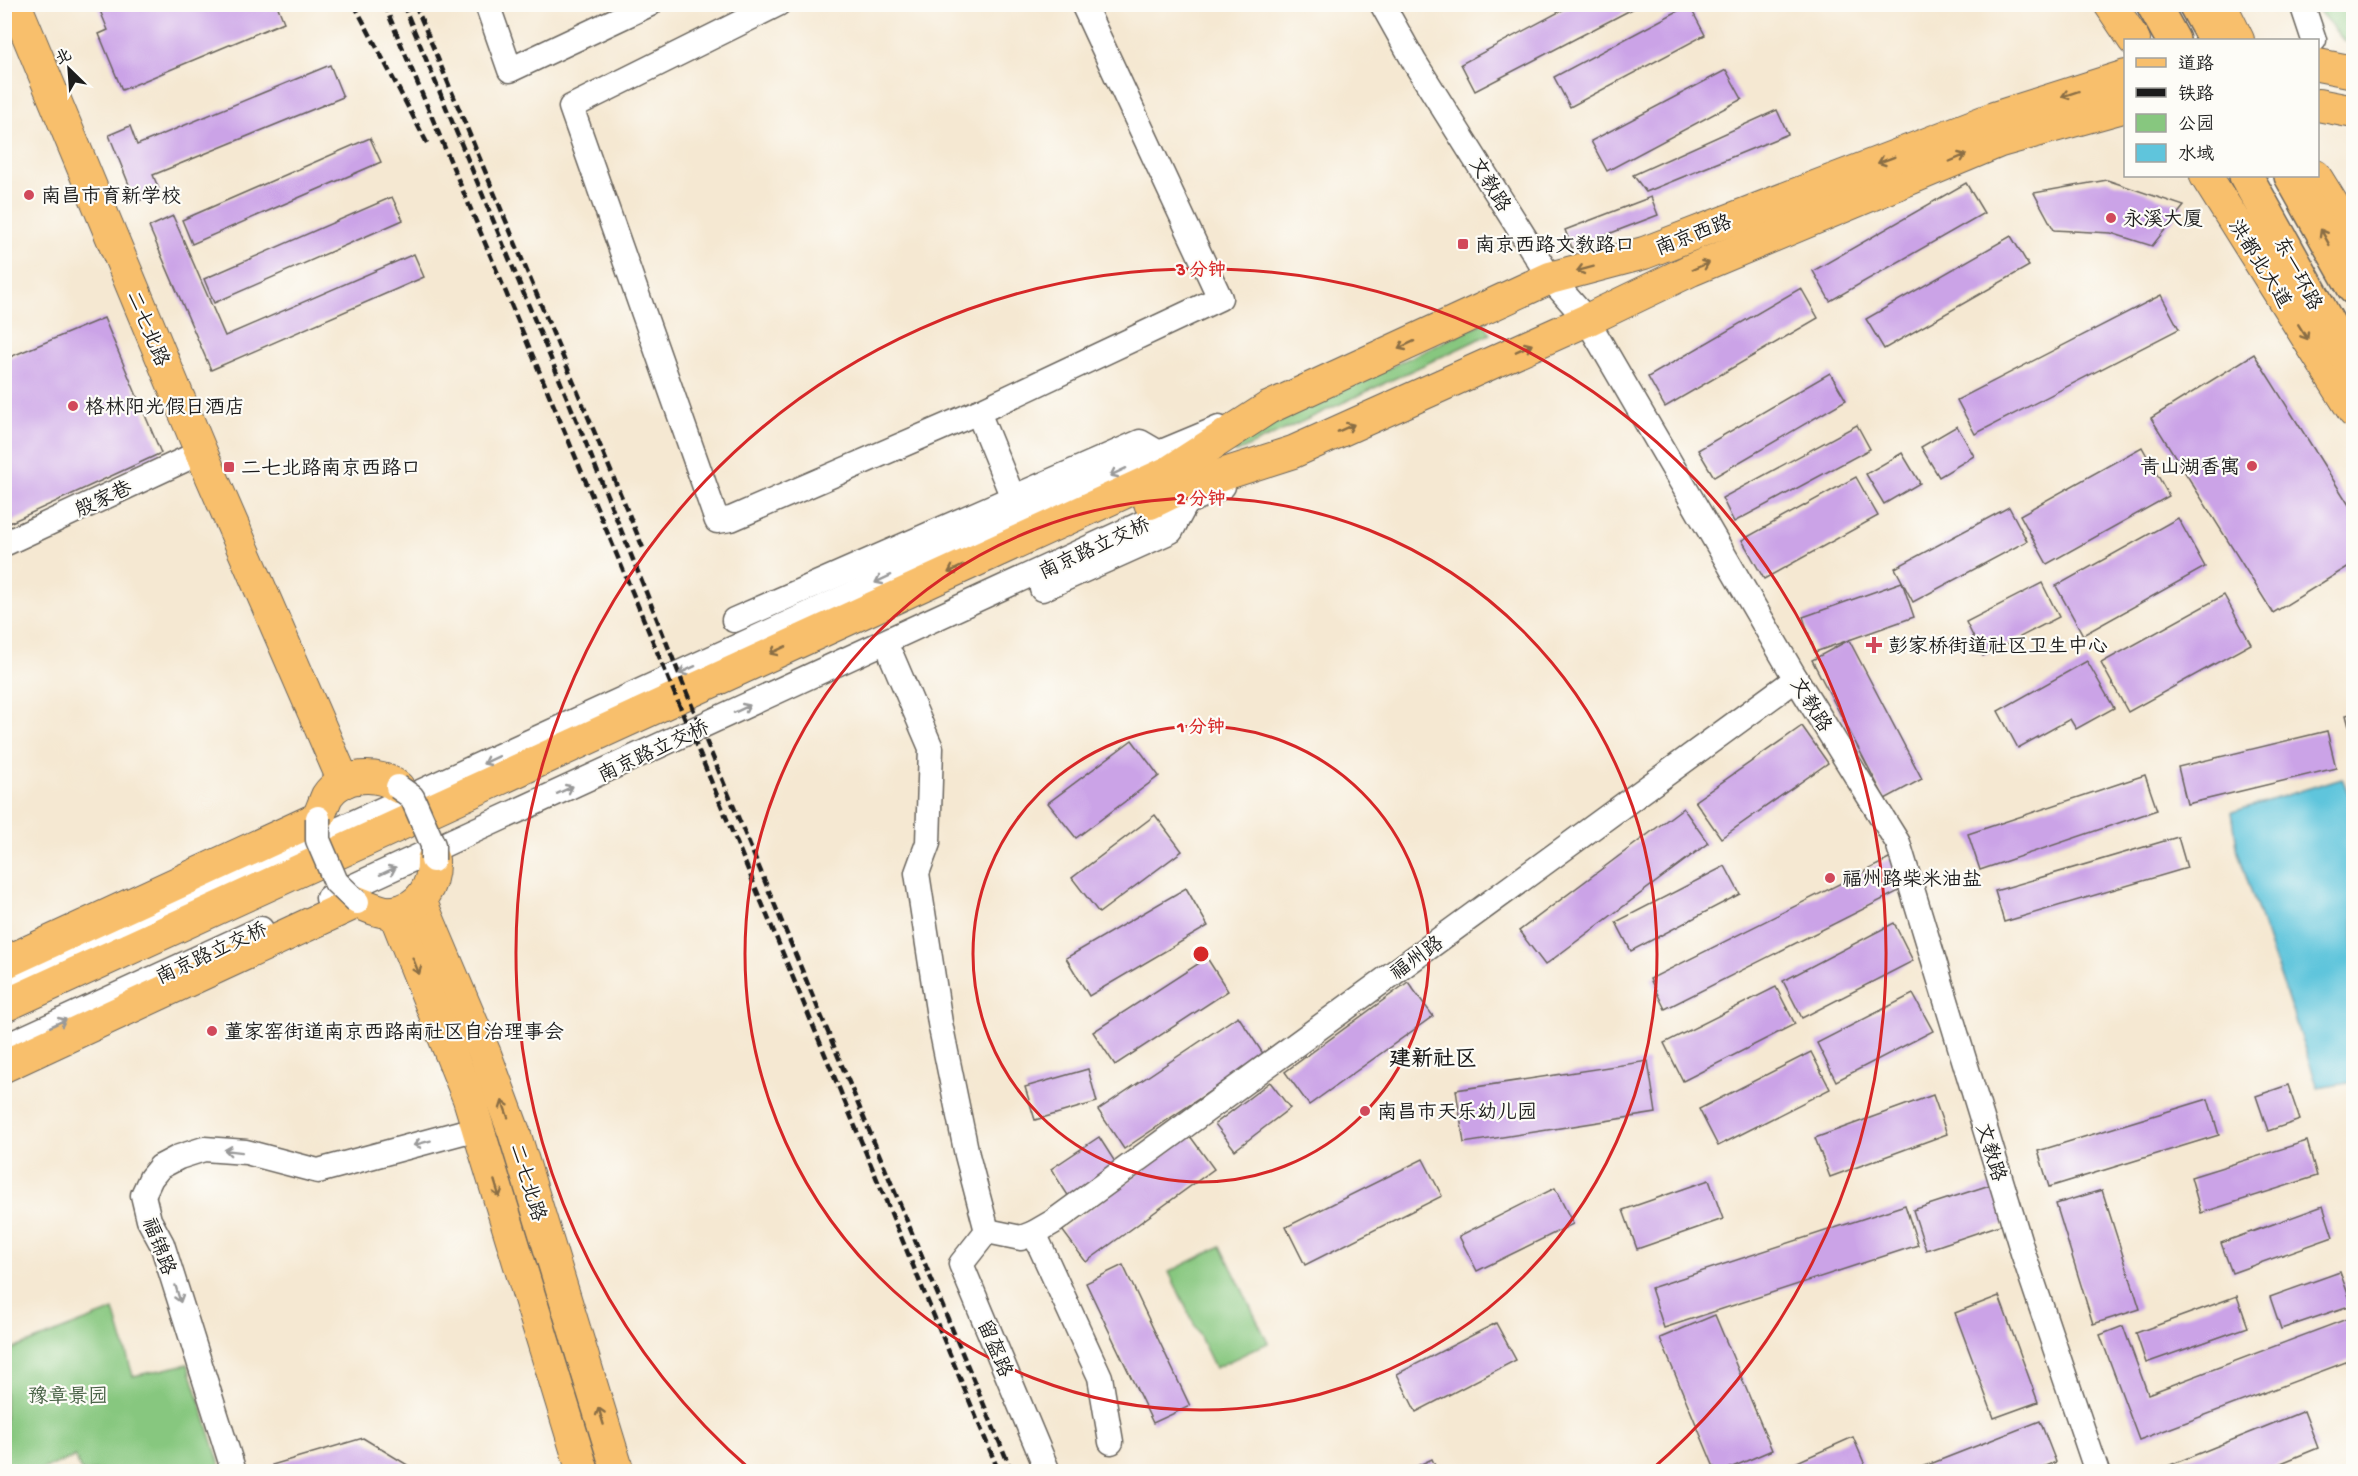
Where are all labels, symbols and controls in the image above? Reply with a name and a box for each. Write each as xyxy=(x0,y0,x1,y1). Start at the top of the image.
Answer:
north arrow xyxy=(39,39,99,99)
legend xyxy=(2124,39,2319,177)
text: 北 xyxy=(52,46,75,71)
text: 道路 xyxy=(2178,54,2214,76)
text: 铁路 xyxy=(2178,84,2214,106)
one-way arrow xyxy=(2061,89,2080,100)
text: 公园 xyxy=(2178,114,2214,136)
text: 水域 xyxy=(2178,144,2214,166)
one-way arrow xyxy=(1949,152,1967,163)
street label: 文教路 xyxy=(1462,153,1516,218)
one-way arrow xyxy=(1878,155,1896,166)
place label: 南昌市育新学校 xyxy=(41,185,181,210)
marker: 南昌市育新学校 xyxy=(22,188,36,202)
place label: 永溪大厦 xyxy=(2123,208,2203,233)
street label: 南京西路 xyxy=(1652,210,1737,262)
marker: 永溪大厦 xyxy=(2104,211,2118,225)
street label: 洪都北大道 xyxy=(2222,215,2296,313)
one-way arrow xyxy=(2319,229,2331,246)
street label: 东一环路 xyxy=(2267,233,2327,316)
place label: 南京西路文教路口 xyxy=(1475,234,1635,259)
marker: 南京西路文教路口 xyxy=(1456,237,1470,251)
text: 3 分钟 xyxy=(1175,260,1226,282)
one-way arrow xyxy=(1691,260,1709,271)
one-way arrow xyxy=(1576,264,1595,275)
street label: 二七北路 xyxy=(120,287,174,372)
one-way arrow xyxy=(2298,323,2310,340)
one-way arrow xyxy=(1397,340,1415,351)
one-way arrow xyxy=(1515,342,1533,354)
place label: 格林阳光假日酒店 xyxy=(85,396,245,421)
marker: 格林阳光假日酒店 xyxy=(66,399,80,413)
one-way arrow xyxy=(1337,422,1355,433)
place label: 青山湖香寓 xyxy=(2140,456,2240,481)
place label: 二七北路南京西路口 xyxy=(241,457,421,482)
marker: 青山湖香寓 xyxy=(2245,459,2259,473)
marker: 二七北路南京西路口 xyxy=(222,460,236,474)
one-way arrow xyxy=(1109,466,1127,478)
street label: 殷家巷 xyxy=(72,476,137,524)
text: 2 分钟 xyxy=(1176,489,1226,511)
street label: 南京路立交桥 xyxy=(1035,513,1155,586)
one-way arrow xyxy=(947,564,965,576)
one-way arrow xyxy=(875,574,893,586)
place label: 彭家桥街道社区卫生中心 xyxy=(1888,635,2108,660)
marker: 彭家桥街道社区卫生中心 xyxy=(1865,636,1883,654)
one-way arrow xyxy=(770,645,788,656)
one-way arrow xyxy=(679,664,697,676)
street label: 文教路 xyxy=(1783,673,1837,738)
one-way arrow xyxy=(733,702,751,713)
street label: 南京路立交桥 xyxy=(594,716,714,789)
text: 1 分钟 xyxy=(1176,717,1225,739)
one-way arrow xyxy=(482,754,500,766)
one-way arrow xyxy=(555,784,573,795)
one-way arrow xyxy=(378,865,396,877)
place label: 福州路柴米油盐 xyxy=(1842,868,1982,893)
marker: 福州路柴米油盐 xyxy=(1823,871,1837,885)
street label: 南京路立交桥 xyxy=(152,918,272,991)
street label: 福州路 xyxy=(1386,931,1450,987)
centre of rings xyxy=(1191,944,1211,964)
one-way arrow xyxy=(411,956,422,975)
one-way arrow xyxy=(48,1016,66,1028)
place label: 董家窑街道南京西路南社区自治理事会 xyxy=(224,1021,564,1046)
marker: 董家窑街道南京西路南社区自治理事会 xyxy=(205,1024,219,1038)
district label: 建新社区 xyxy=(1389,1047,1477,1074)
one-way arrow xyxy=(499,1100,510,1119)
place label: 南昌市天乐幼儿园 xyxy=(1377,1101,1537,1126)
marker: 南昌市天乐幼儿园 xyxy=(1358,1104,1372,1118)
street label: 文教路 xyxy=(1969,1120,2011,1186)
one-way arrow xyxy=(412,1138,431,1150)
street label: 二七北路 xyxy=(503,1141,551,1226)
one-way arrow xyxy=(223,1145,243,1156)
one-way arrow xyxy=(492,1179,503,1198)
street label: 福锦路 xyxy=(135,1214,180,1280)
one-way arrow xyxy=(174,1284,185,1303)
street label: 留盔路 xyxy=(970,1316,1017,1382)
park label: 豫章景园 xyxy=(28,1385,108,1410)
one-way arrow xyxy=(595,1407,606,1426)

